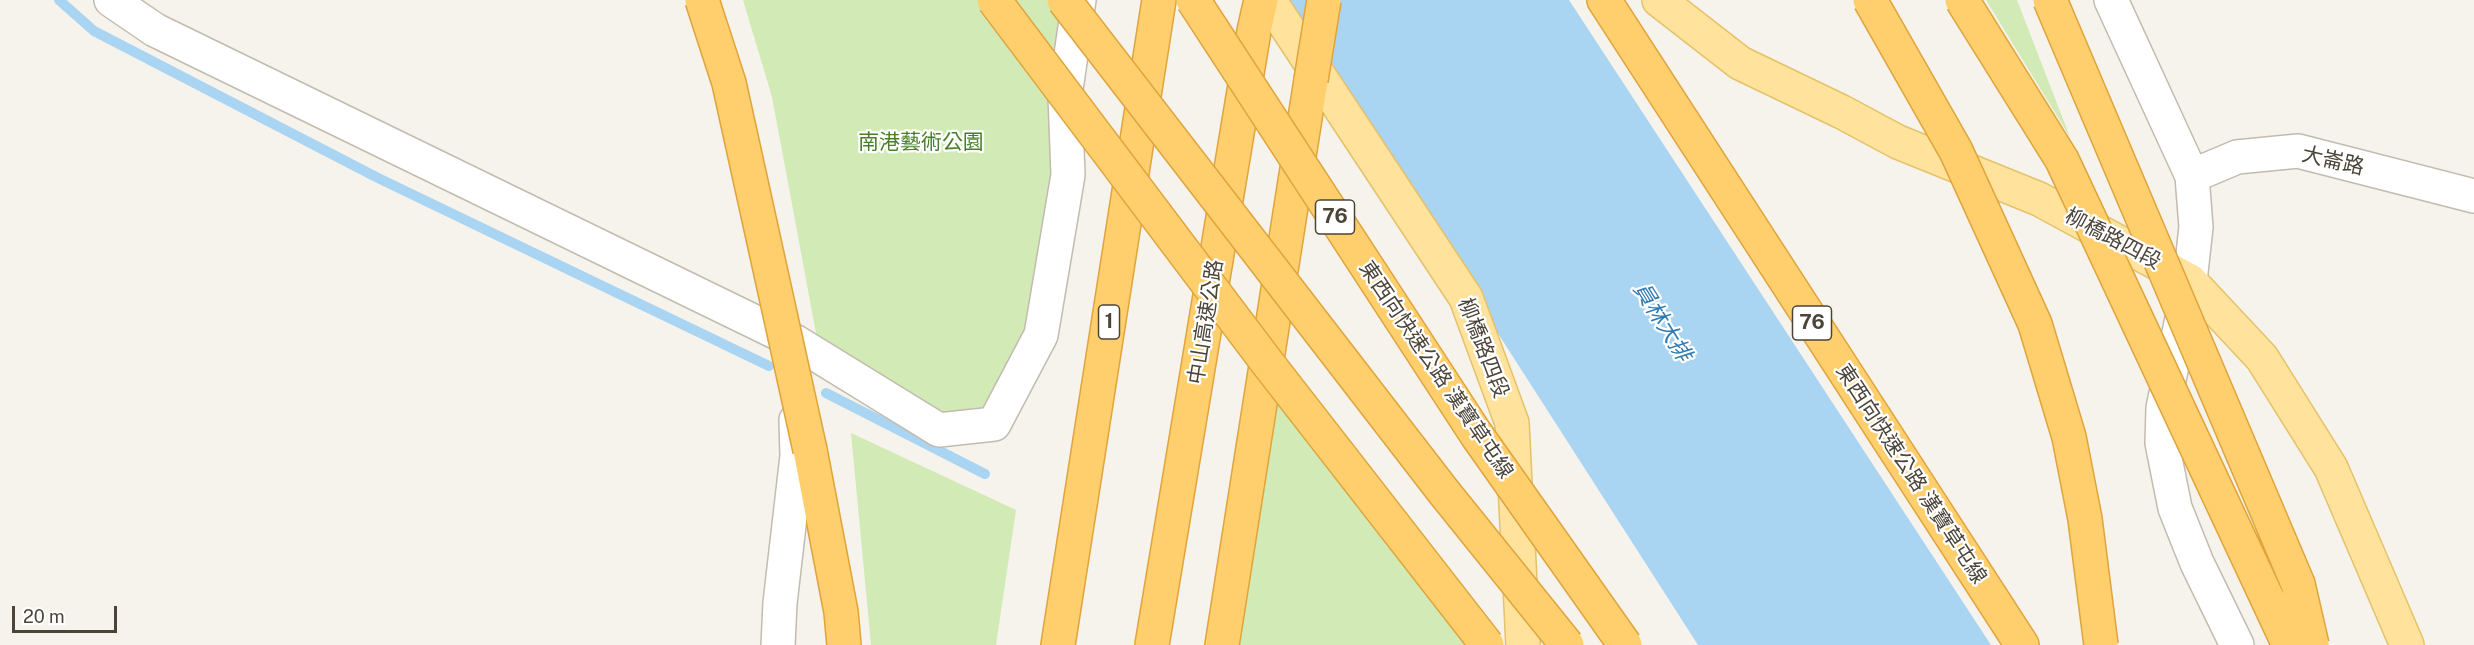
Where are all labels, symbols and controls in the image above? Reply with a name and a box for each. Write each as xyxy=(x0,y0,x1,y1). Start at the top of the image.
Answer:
park label: 南港藝術公園 xyxy=(858,130,984,156)
street label: 大崙路 xyxy=(2299,142,2367,180)
road number: 76 xyxy=(1316,200,1354,234)
street label: 柳橋路四段 xyxy=(2061,203,2165,275)
street label: 東西向快速公路 漢寶草屯線 xyxy=(1354,256,1518,484)
street label: 中山高速公路 xyxy=(1184,258,1228,386)
water label: 員林大排 xyxy=(1627,278,1697,366)
street label: 柳橋路四段 xyxy=(1452,294,1514,402)
road number: 1 xyxy=(1098,305,1120,339)
road number: 76 xyxy=(1792,306,1832,340)
street label: 東西向快速公路 漢寶草屯線 xyxy=(1830,359,1992,589)
scale bar xyxy=(15,594,120,632)
text: 20 m xyxy=(23,606,65,627)

